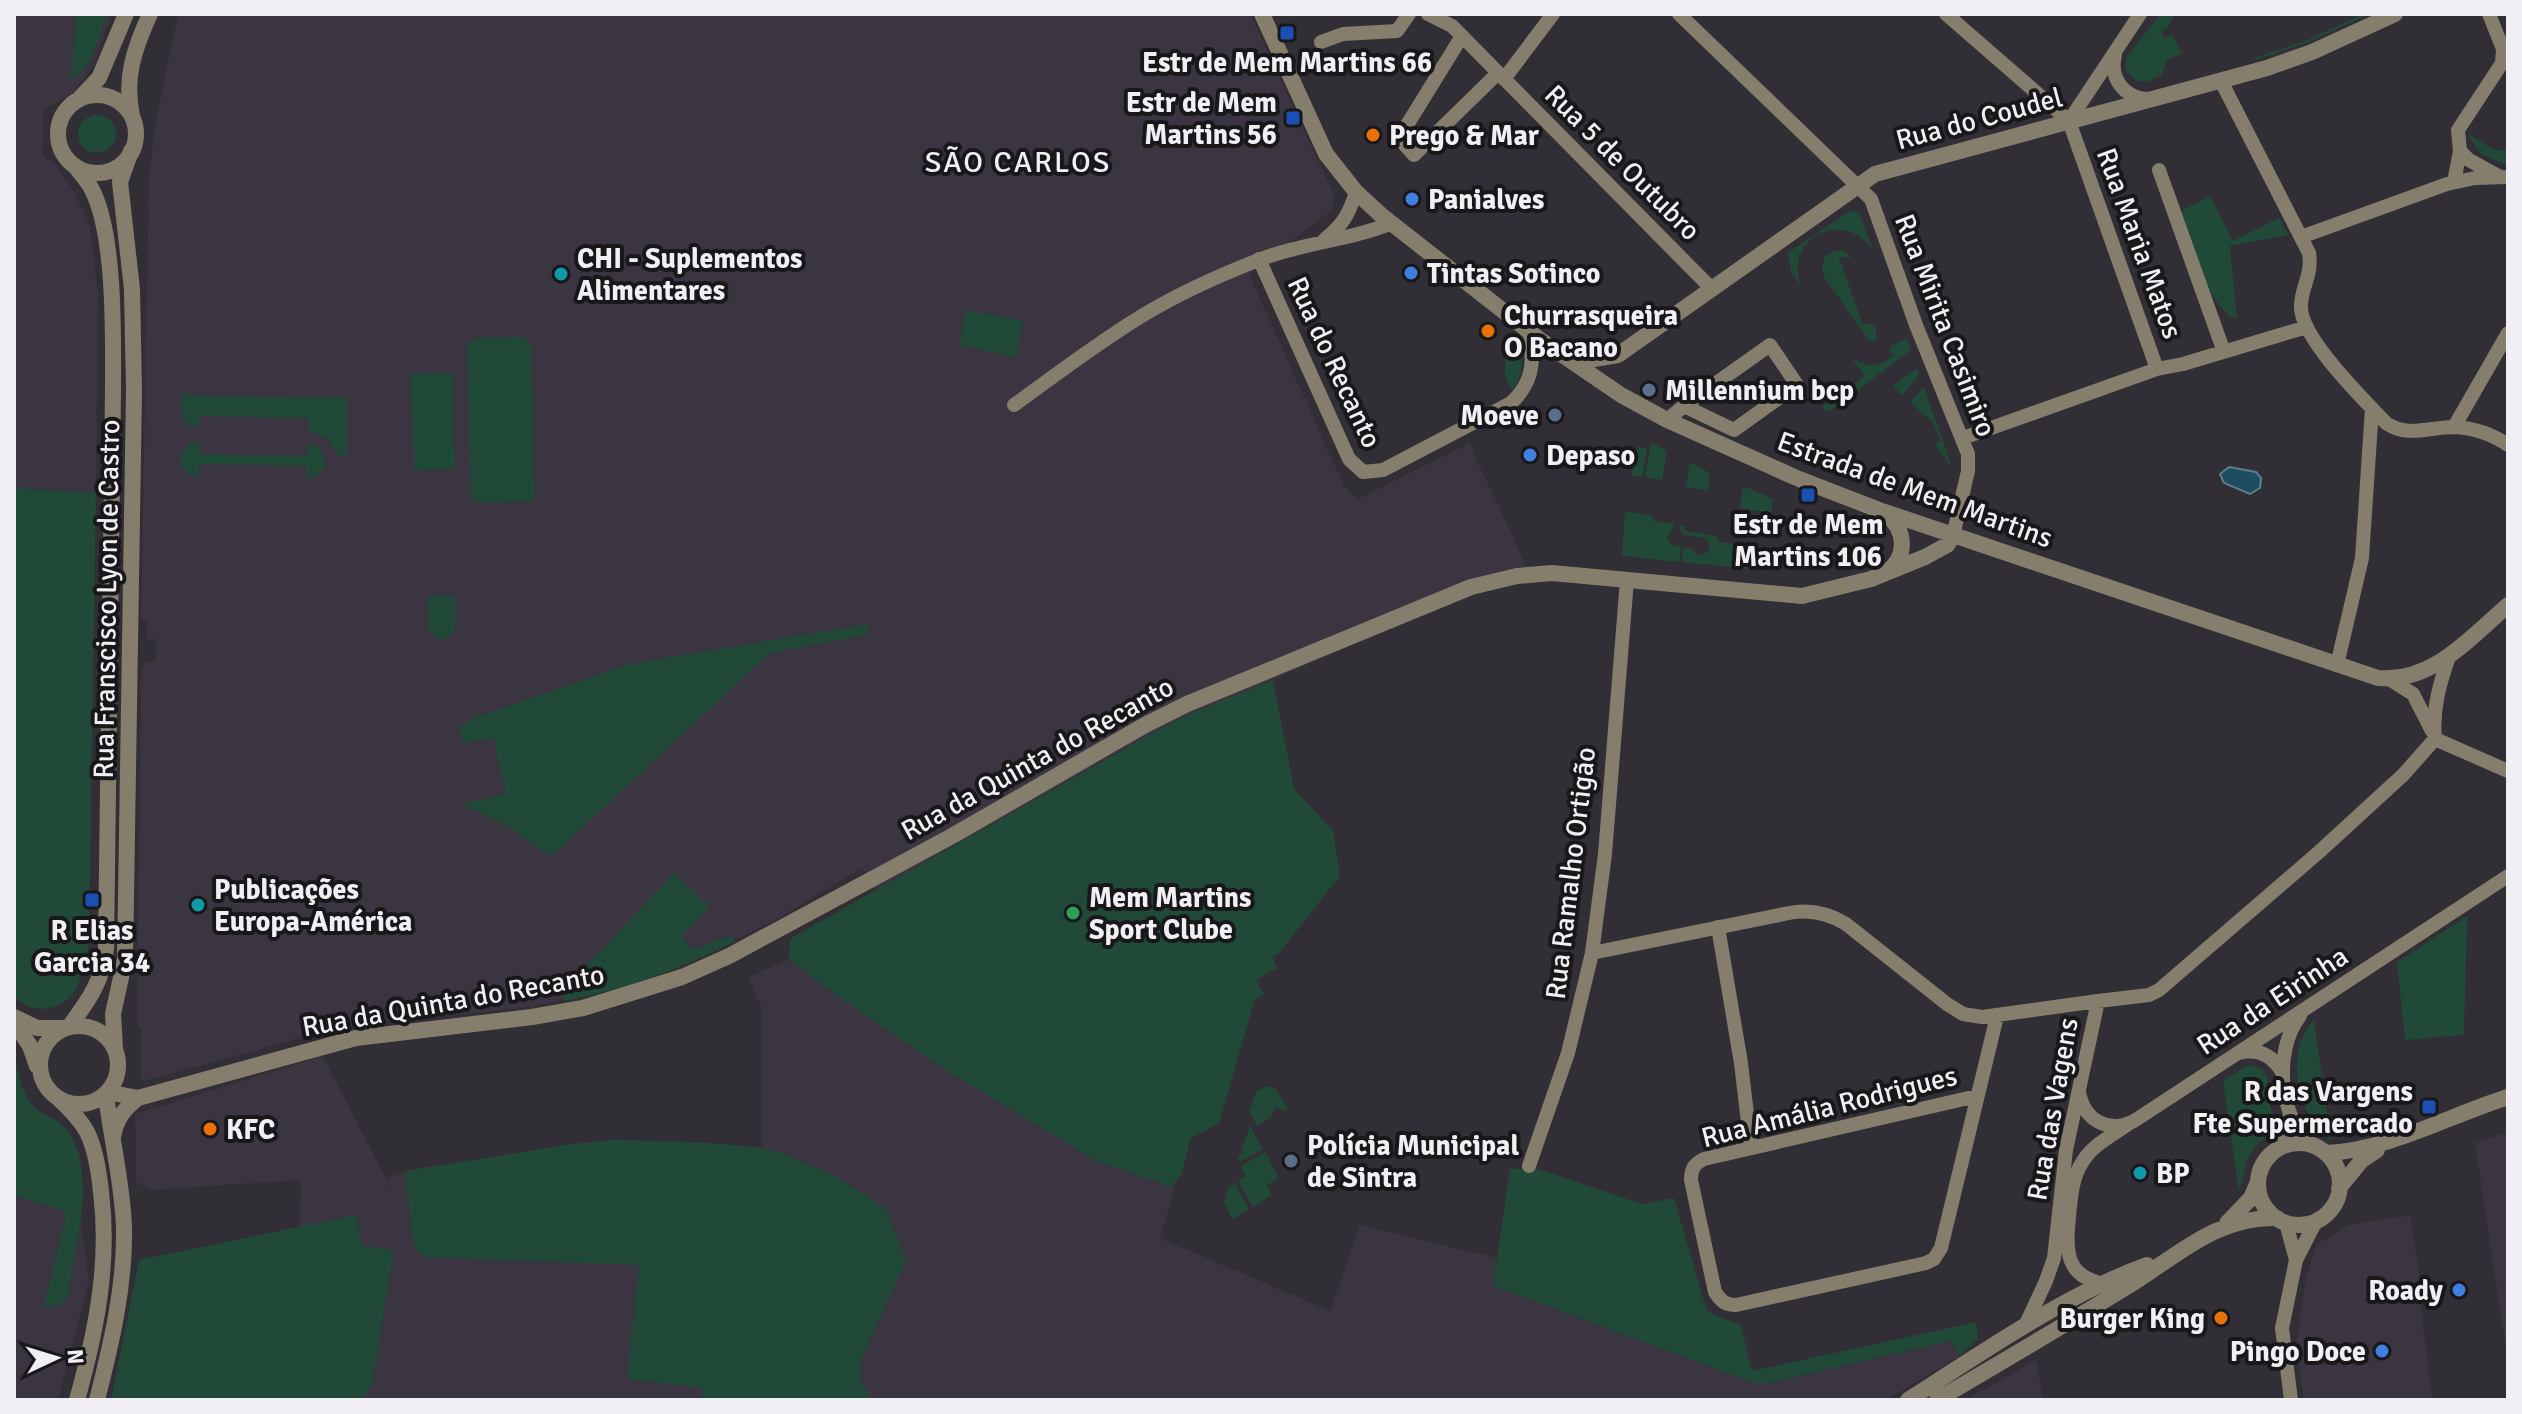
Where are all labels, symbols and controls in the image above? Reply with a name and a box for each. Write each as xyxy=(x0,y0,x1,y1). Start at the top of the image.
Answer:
marker: Estr de Mem Martins 66 xyxy=(1278,24,1296,42)
place label: Estr de Mem Martins 66 xyxy=(1142,46,1432,80)
street label: Rua 5 de Outubro xyxy=(1537,78,1707,248)
street label: Rua do Coudel xyxy=(1892,80,2066,158)
place label: Estr de Mem Martins 56 xyxy=(1126,86,1277,152)
marker: Estr de Mem Martins 56 xyxy=(1284,109,1302,127)
place label: Prego & Mar xyxy=(1389,119,1540,153)
marker: Prego & Mar xyxy=(1364,126,1382,144)
street label: Rua Maria Matos xyxy=(2089,143,2189,343)
district label: SÃO CARLOS xyxy=(925,144,1111,181)
place label: Panialves xyxy=(1428,183,1544,217)
marker: Panialves xyxy=(1403,190,1421,208)
street label: Rua Mirita Casimiro xyxy=(1887,209,2003,441)
place label: CHI - Suplementos Alimentares xyxy=(577,242,803,308)
place label: Tintas Sotinco xyxy=(1427,257,1600,291)
marker: Tintas Sotinco xyxy=(1402,264,1420,282)
marker: CHI - Suplementos Alimentares xyxy=(552,265,570,283)
street label: Rua do Recanto xyxy=(1280,272,1389,453)
place label: Churrasqueira O Bacano xyxy=(1504,299,1678,365)
marker: Churrasqueira O Bacano xyxy=(1479,322,1497,340)
place label: Millennium bcp xyxy=(1665,374,1854,408)
marker: Millennium bcp xyxy=(1640,381,1658,399)
place label: Moeve xyxy=(1460,399,1539,433)
marker: Moeve xyxy=(1546,406,1564,424)
street label: Rua Franscisco Lyon de Castro xyxy=(87,419,127,779)
street label: Estrada de Mem Martins xyxy=(1772,424,2057,556)
place label: Depaso xyxy=(1546,439,1635,473)
marker: Depaso xyxy=(1521,446,1539,464)
marker: Estr de Mem Martins 106 xyxy=(1799,486,1817,504)
place label: Estr de Mem Martins 106 xyxy=(1732,508,1884,574)
street label: Rua da Quinta do Recanto xyxy=(895,670,1180,848)
street label: Rua Ramalho Ortigão xyxy=(1539,745,1603,1001)
place label: Publicações Europa-América xyxy=(214,873,412,939)
place label: Mem Martins Sport Clube xyxy=(1089,881,1251,947)
marker: R Elias Garcia 34 xyxy=(83,891,101,909)
marker: Publicações Europa-América xyxy=(189,896,207,914)
marker: Mem Martins Sport Clube xyxy=(1064,904,1082,922)
place label: R Elias Garcia 34 xyxy=(34,914,150,980)
street label: Rua da Eirinha xyxy=(2190,939,2355,1062)
street label: Rua da Quinta do Recanto xyxy=(299,958,607,1044)
street label: Rua das Vagens xyxy=(2020,1015,2086,1203)
street label: Rua Amália Rodrigues xyxy=(1698,1059,1960,1155)
place label: R das Vargens Fte Supermercado xyxy=(2193,1075,2413,1141)
marker: R das Vargens Fte Supermercado xyxy=(2420,1098,2438,1116)
place label: KFC xyxy=(226,1113,275,1147)
marker: KFC xyxy=(201,1120,219,1138)
place label: Polícia Municipal de Sintra xyxy=(1307,1129,1519,1195)
marker: Polícia Municipal de Sintra xyxy=(1282,1152,1300,1170)
place label: BP xyxy=(2156,1157,2190,1191)
marker: BP xyxy=(2131,1164,2149,1182)
place label: Roady xyxy=(2368,1274,2443,1308)
marker: Roady xyxy=(2450,1281,2468,1299)
place label: Burger King xyxy=(2059,1302,2205,1336)
marker: Burger King xyxy=(2212,1309,2230,1327)
north arrow xyxy=(16,1318,96,1398)
place label: Pingo Doce xyxy=(2230,1335,2366,1369)
marker: Pingo Doce xyxy=(2373,1342,2391,1360)
text: N xyxy=(61,1348,89,1365)

